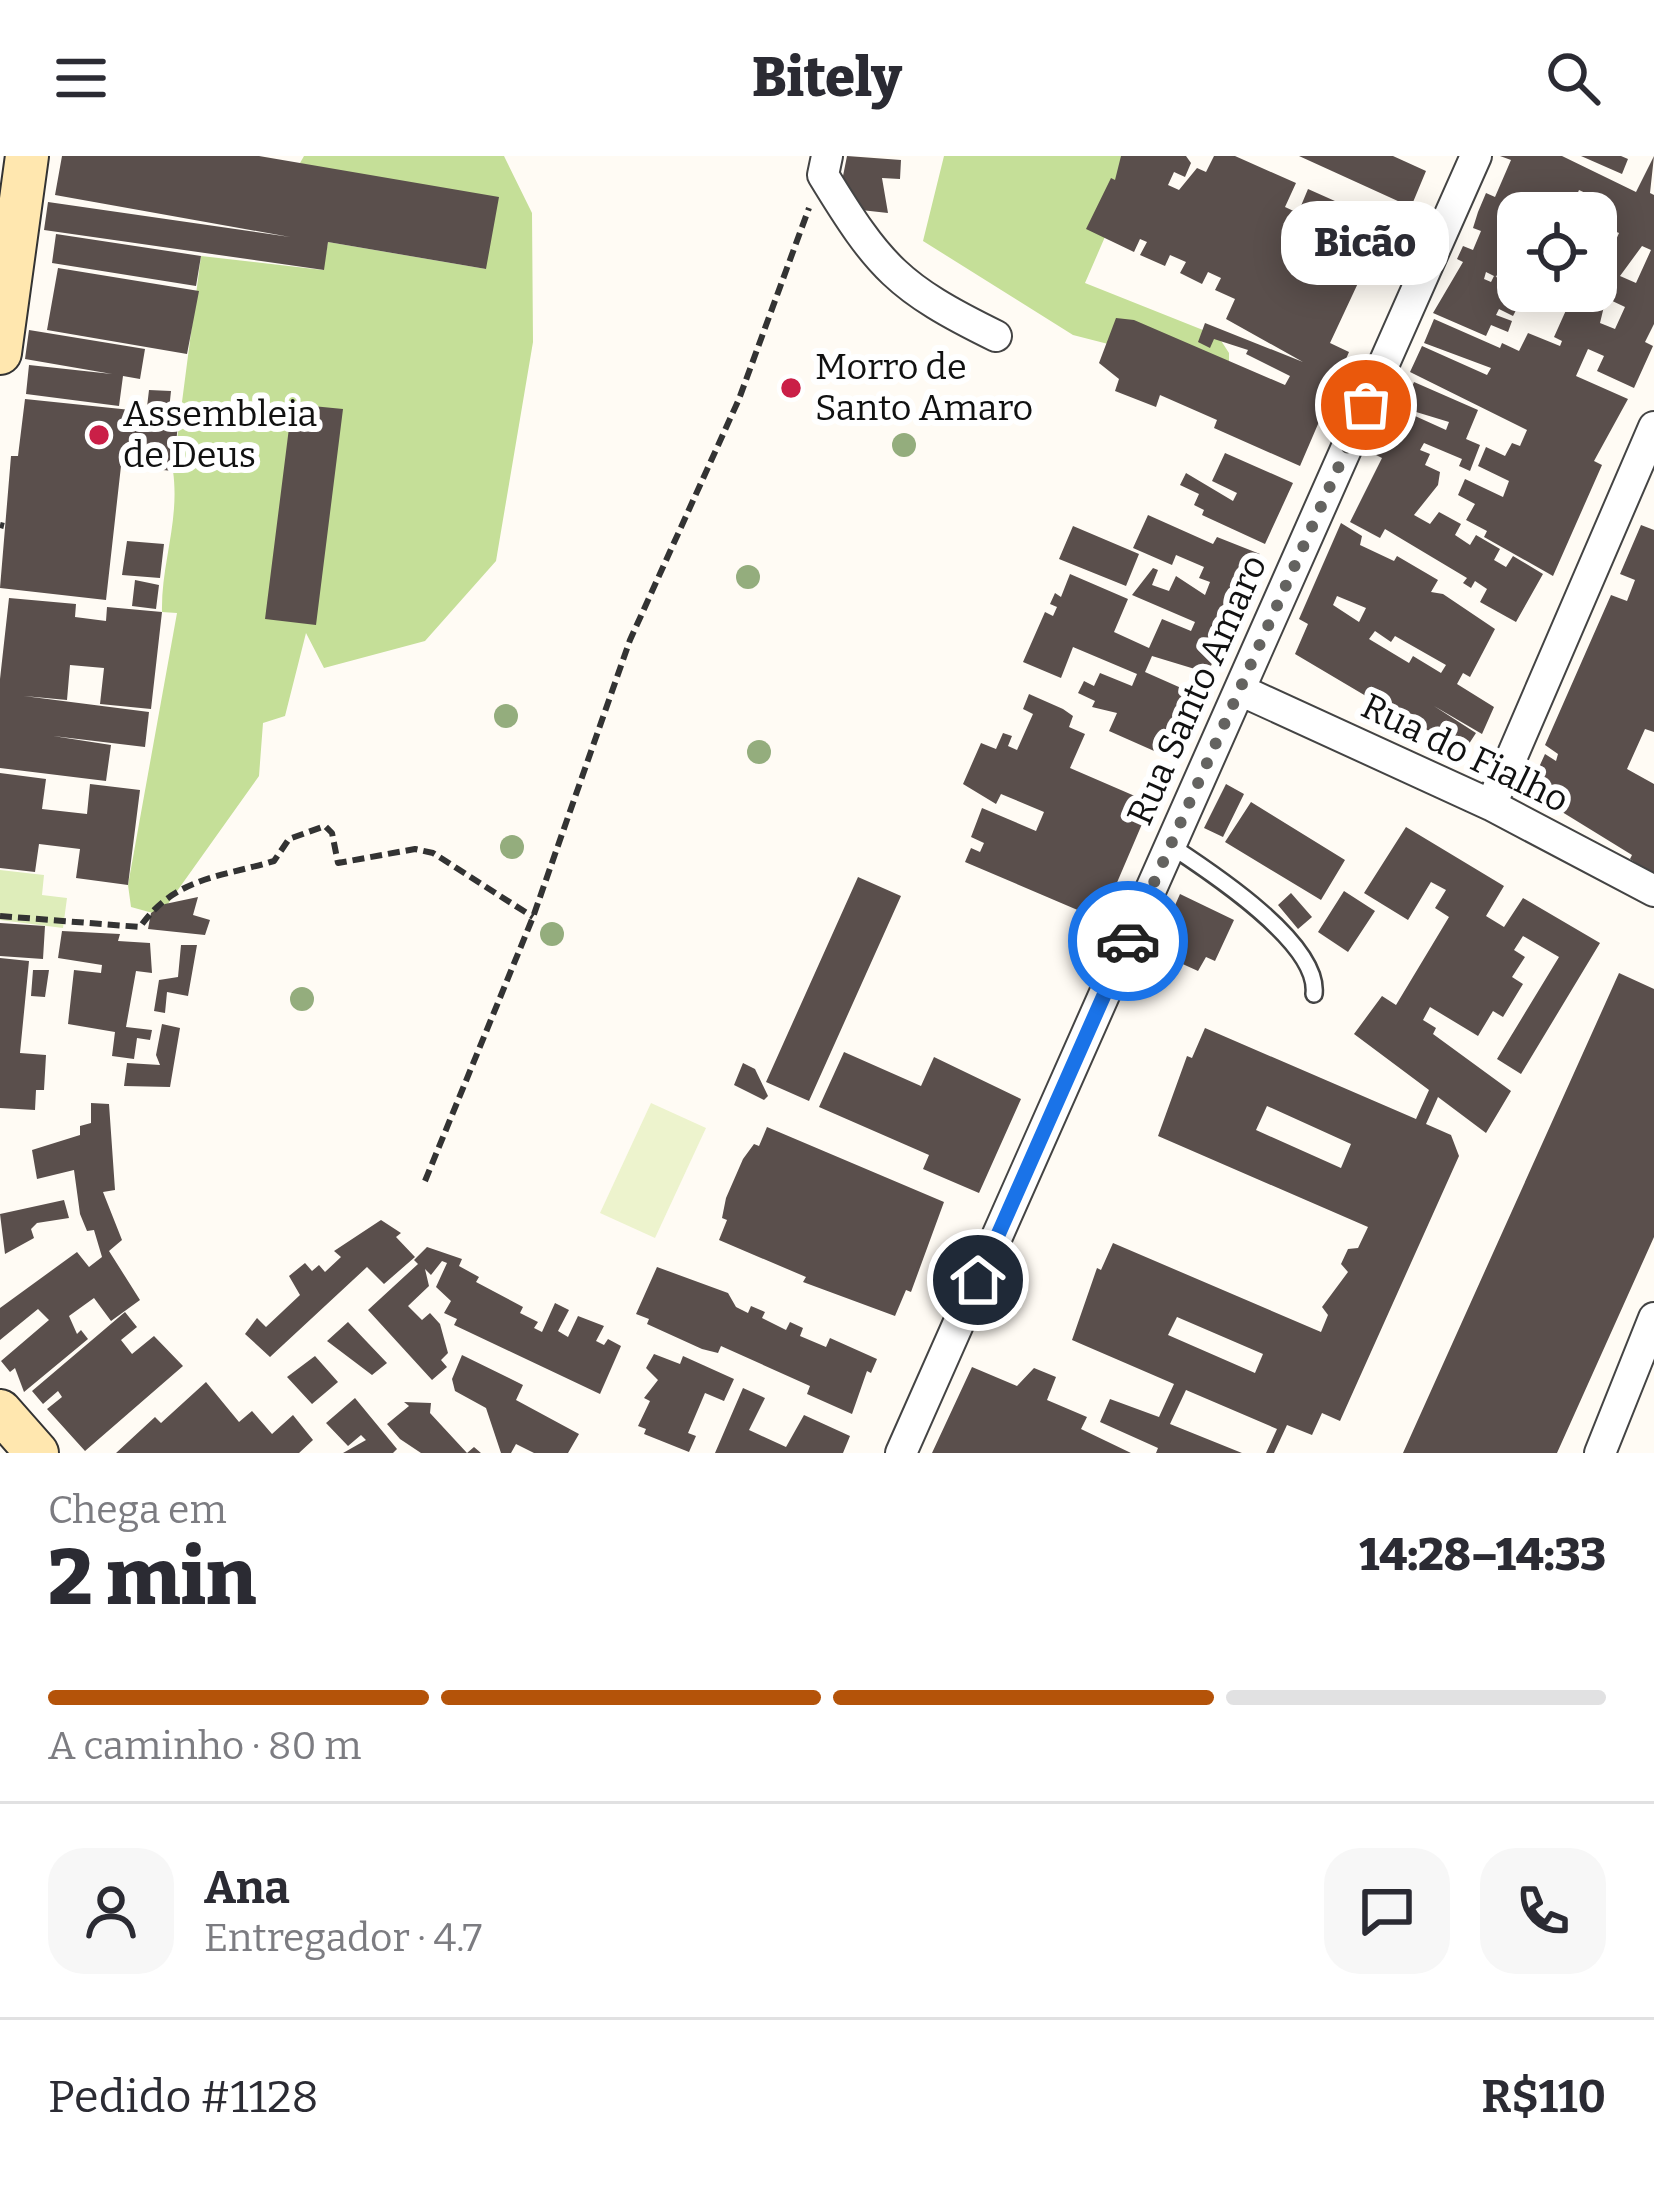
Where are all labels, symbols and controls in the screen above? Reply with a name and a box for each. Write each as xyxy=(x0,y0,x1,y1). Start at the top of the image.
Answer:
icon: menu xyxy=(48,45,114,111)
icon: search xyxy=(1540,45,1606,111)
text: Bitely xyxy=(752,46,902,110)
map controls xyxy=(1497,192,1617,312)
button: locate xyxy=(1497,192,1617,312)
callout: Bicão xyxy=(1282,201,1450,285)
text: Bicão xyxy=(1314,220,1416,266)
place label: Morro de Santo Amaro xyxy=(815,345,1033,430)
pin xyxy=(1315,354,1417,456)
icon: bag xyxy=(1333,372,1399,438)
marker: Morro de Santo Amaro xyxy=(778,375,804,401)
place label: Assembleia de Deus xyxy=(123,392,318,477)
marker: Assembleia de Deus xyxy=(86,422,112,448)
street label: Rua Santo Amaro xyxy=(1118,548,1276,832)
street label: Rua do Fialho xyxy=(1354,684,1576,822)
courier xyxy=(1068,881,1188,1001)
icon: car xyxy=(1095,908,1161,974)
pin xyxy=(927,1229,1029,1331)
icon: home xyxy=(945,1247,1011,1313)
text: Chega em xyxy=(48,1487,227,1533)
text: 14:28–14:33 xyxy=(1359,1528,1606,1582)
text: 2 min xyxy=(48,1531,257,1625)
text: A caminho · 80 m xyxy=(48,1723,362,1769)
button: person xyxy=(48,1848,174,1974)
button: chat xyxy=(1324,1848,1450,1974)
button: phone xyxy=(1480,1848,1606,1974)
text: Ana xyxy=(204,1861,290,1915)
text: Entregador · 4.7 xyxy=(204,1915,482,1961)
text: Pedido #1128 xyxy=(48,2070,319,2124)
text: R$110 xyxy=(1481,2070,1606,2124)

